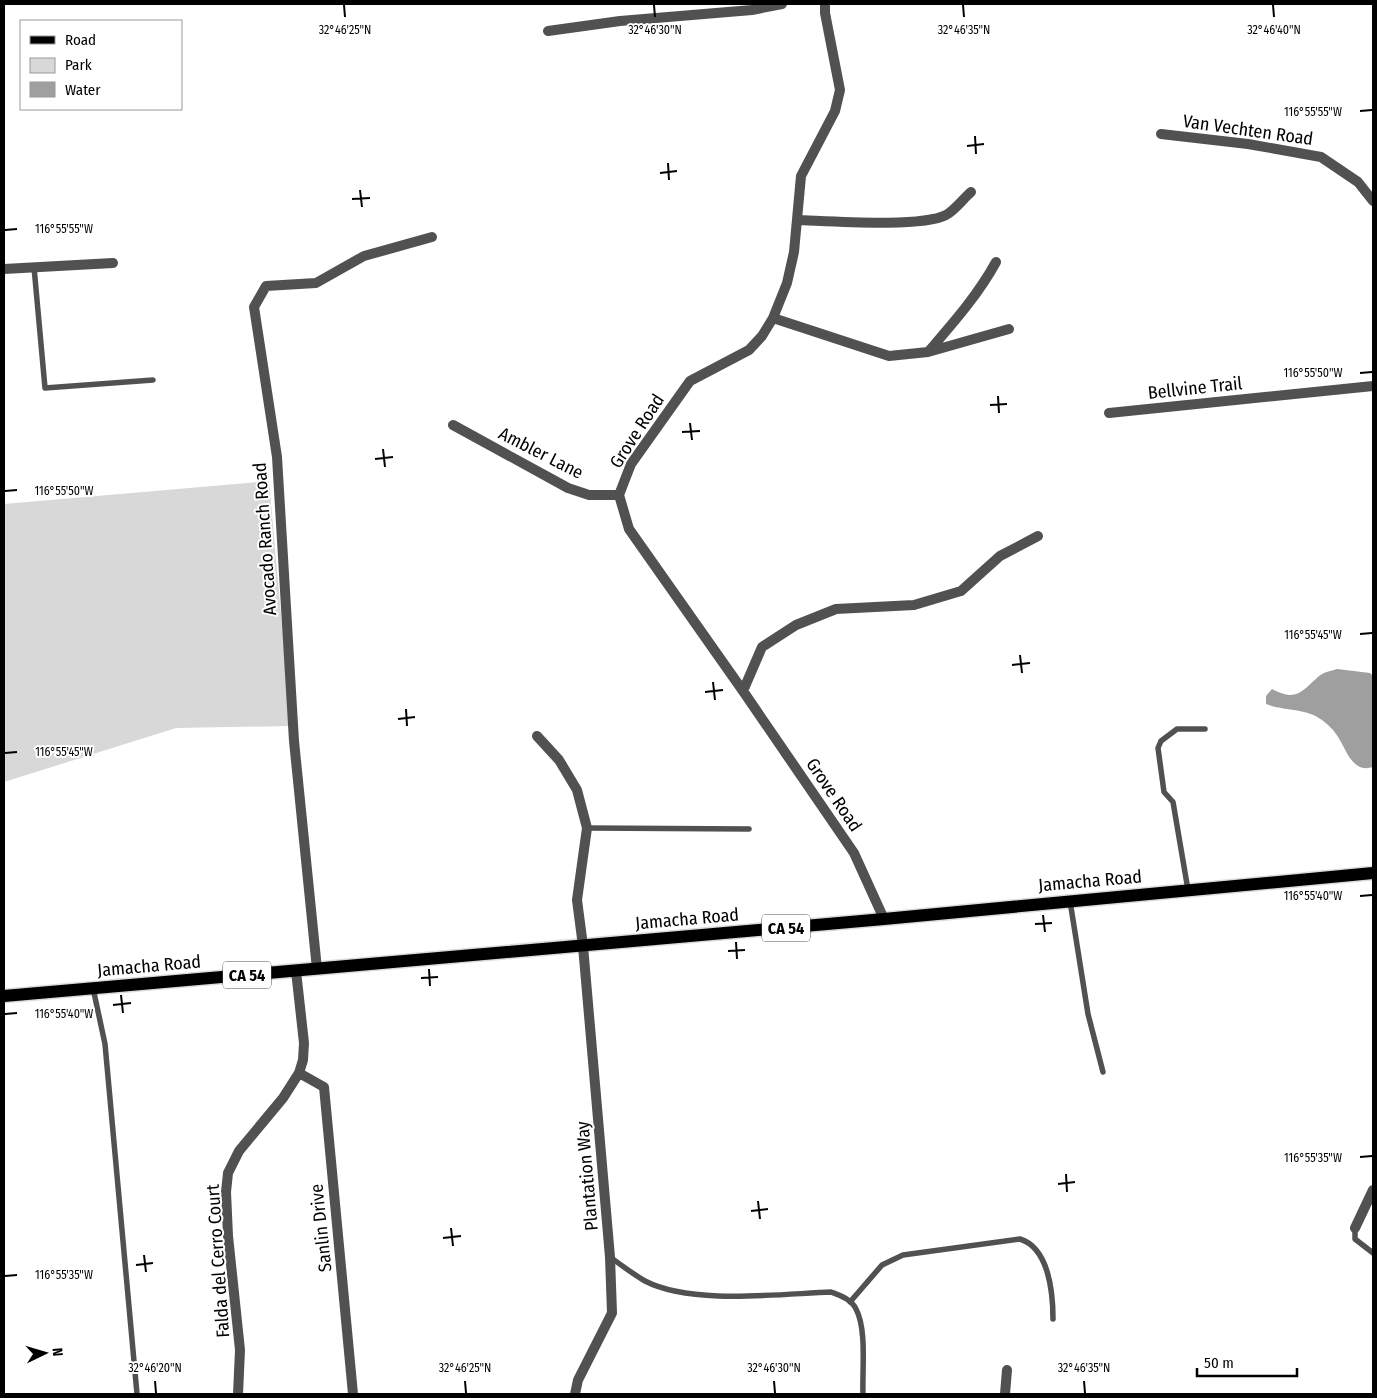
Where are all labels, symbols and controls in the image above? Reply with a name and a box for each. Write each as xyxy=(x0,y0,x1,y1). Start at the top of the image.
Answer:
legend xyxy=(20,20,182,110)
text: 32°46'25"N xyxy=(319,23,371,37)
text: 32°46'30"N xyxy=(628,23,682,37)
text: 32°46'35"N xyxy=(938,23,990,37)
text: 32°46'40"N xyxy=(1247,23,1301,37)
text: Road xyxy=(65,31,96,49)
text: Park xyxy=(65,56,92,74)
text: Water xyxy=(65,81,101,99)
text: 116°55'55"W xyxy=(1284,105,1342,119)
street label: Van Vechten Road xyxy=(1181,110,1315,150)
text: 116°55'55"W xyxy=(35,222,93,236)
text: 116°55'50"W xyxy=(1284,366,1342,380)
street label: Bellvine Trail xyxy=(1147,372,1244,404)
street label: Grove Road xyxy=(605,390,669,472)
street label: Ambler Lane xyxy=(495,422,587,484)
street label: Avocado Ranch Road xyxy=(249,462,281,616)
text: 116°55'50"W xyxy=(35,484,93,498)
text: 116°55'45"W xyxy=(1284,628,1342,642)
text: 116°55'45"W xyxy=(35,745,93,759)
street label: Grove Road xyxy=(801,754,867,836)
street label: Jamacha Road xyxy=(1037,866,1143,896)
text: 116°55'40"W xyxy=(1284,889,1342,903)
street label: Jamacha Road xyxy=(634,904,740,934)
road number: CA 54 xyxy=(762,914,810,941)
street label: Jamacha Road xyxy=(96,951,202,981)
road number: CA 54 xyxy=(223,962,271,988)
text: 116°55'40"W xyxy=(35,1007,93,1021)
street label: Plantation Way xyxy=(571,1120,603,1232)
text: 116°55'35"W xyxy=(1284,1151,1342,1165)
street label: Sanlin Drive xyxy=(305,1183,337,1273)
street label: Falda del Cerro Court xyxy=(202,1184,234,1338)
text: 116°55'35"W xyxy=(35,1268,93,1282)
north arrow xyxy=(20,1328,70,1378)
scale bar xyxy=(1197,1346,1297,1378)
text: N xyxy=(49,1347,66,1357)
text: 50 m xyxy=(1204,1354,1234,1372)
text: 32°46'20"N xyxy=(128,1361,182,1375)
text: 32°46'25"N xyxy=(439,1361,491,1375)
text: 32°46'30"N xyxy=(747,1361,801,1375)
text: 32°46'35"N xyxy=(1058,1361,1110,1375)

